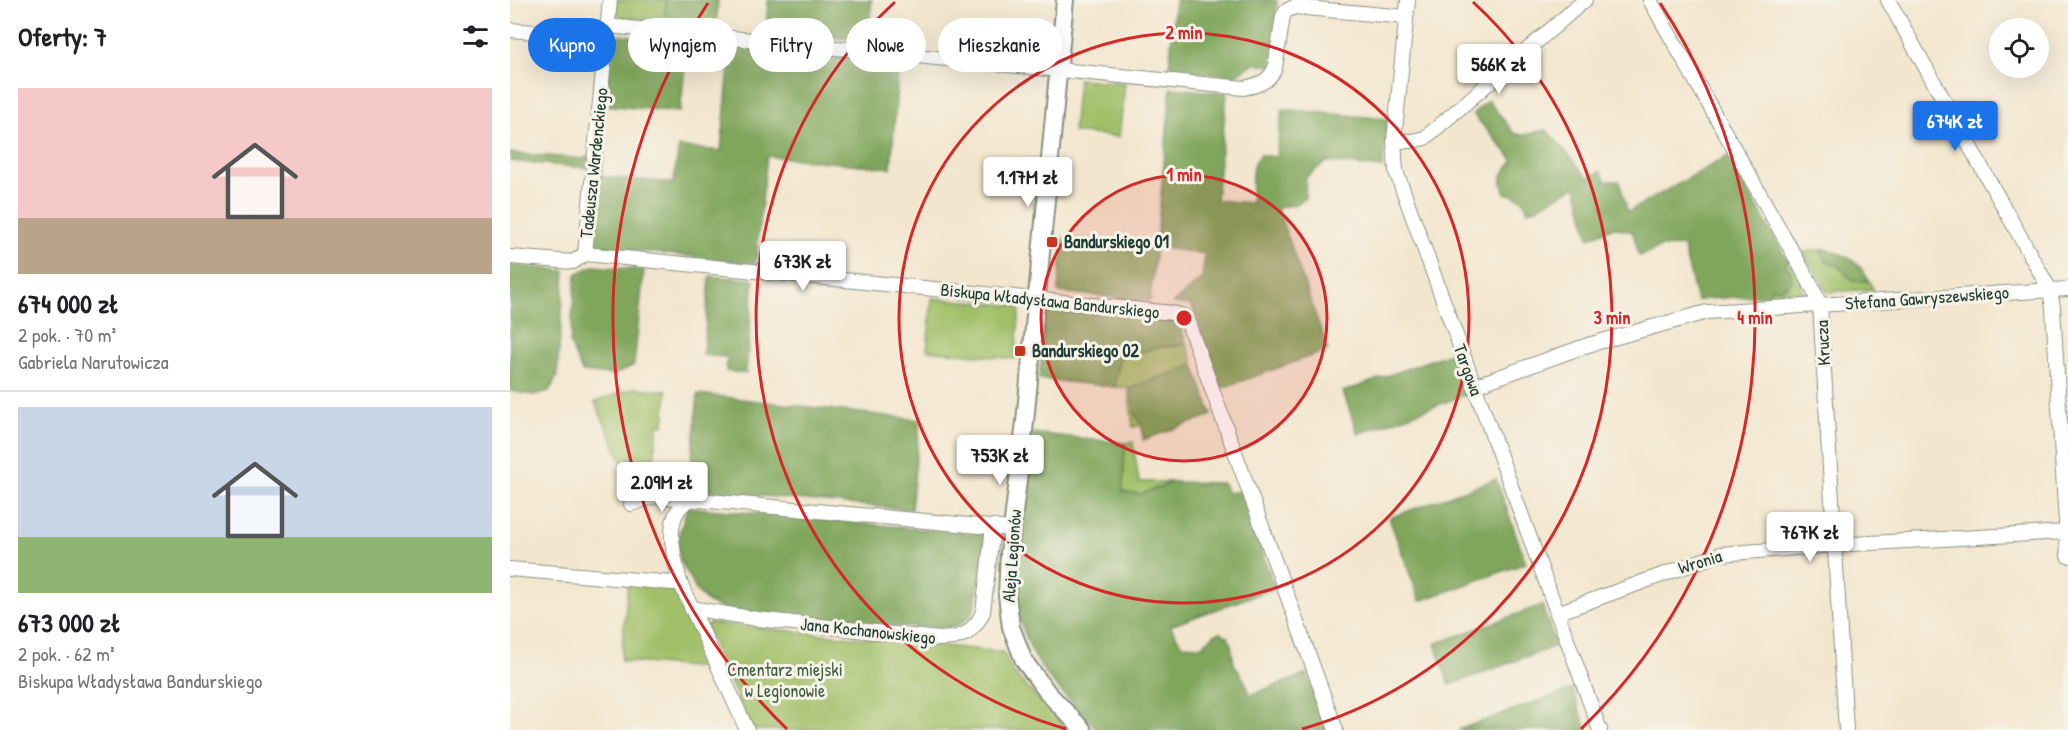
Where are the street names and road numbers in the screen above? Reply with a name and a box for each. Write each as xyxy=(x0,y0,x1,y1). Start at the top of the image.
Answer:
street label: Tadeusza Wardenckiego xyxy=(573,87,614,239)
street label: Biskupa Władysława Bandurskiego xyxy=(939,277,1161,324)
street label: Stefana Gawryszewskiego xyxy=(1844,279,2010,316)
street label: Krucza xyxy=(1809,320,1836,366)
street label: Targowa xyxy=(1448,341,1489,399)
street label: Aleja Legionów xyxy=(996,509,1027,603)
street label: Wronia xyxy=(1675,543,1725,580)
street label: Jana Kochanowskiego xyxy=(799,611,937,650)

